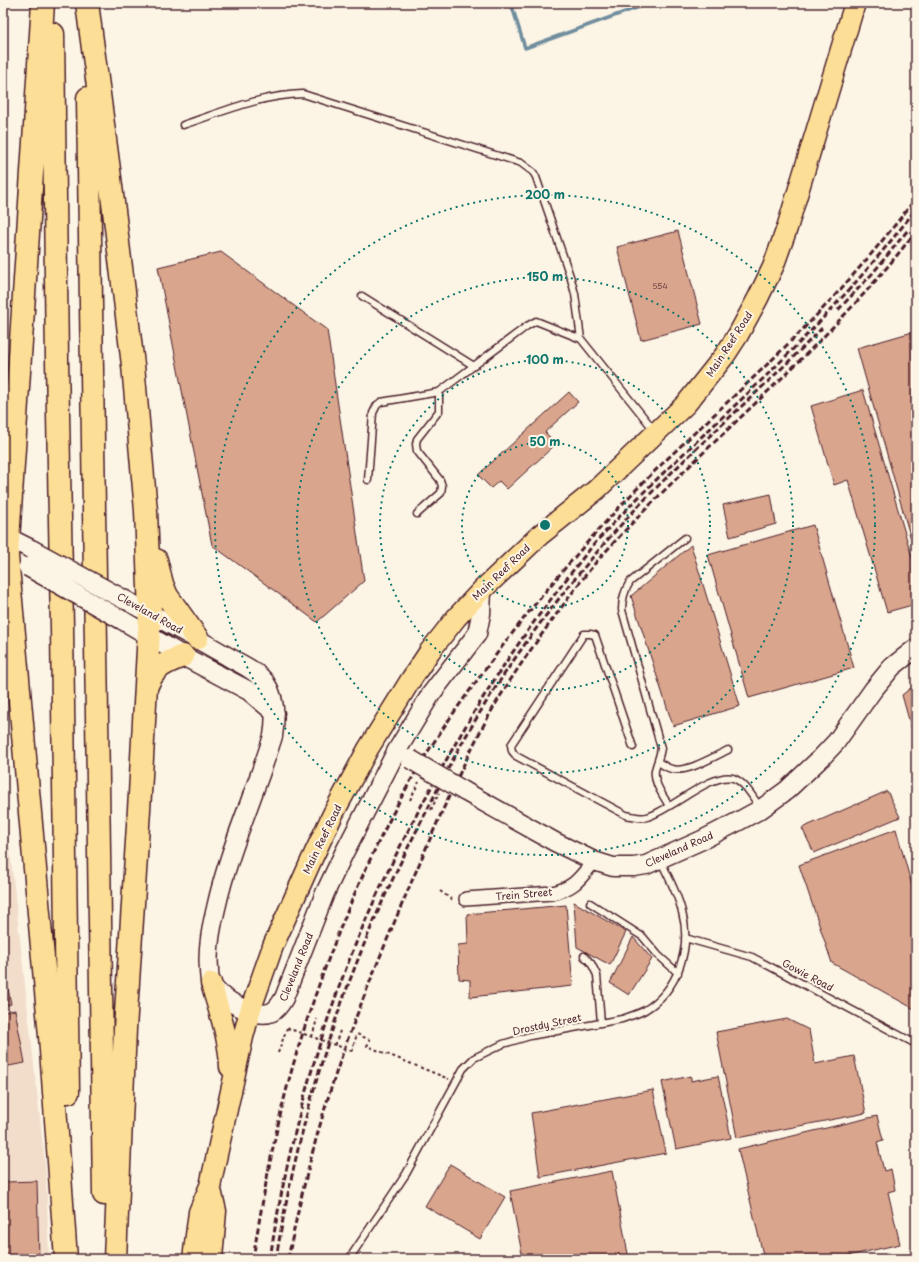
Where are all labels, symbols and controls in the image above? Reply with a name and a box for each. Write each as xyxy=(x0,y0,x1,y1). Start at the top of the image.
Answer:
text: 200 m xyxy=(525,185,565,203)
text: 150 m xyxy=(527,267,563,285)
house number: 554 xyxy=(652,280,668,292)
street label: Main Reef Road xyxy=(702,308,756,379)
text: 100 m xyxy=(526,350,564,368)
text: 50 m xyxy=(529,432,561,450)
centre of rings xyxy=(538,518,552,532)
street label: Main Reef Road xyxy=(468,540,533,603)
street label: Cleveland Road xyxy=(115,588,186,637)
street label: Main Reef Road xyxy=(298,801,345,876)
street label: Cleveland Road xyxy=(642,827,715,870)
street label: Trein Street xyxy=(495,884,553,903)
street label: Cleveland Road xyxy=(275,930,316,1003)
street label: Gowie Road xyxy=(780,955,837,994)
street label: Drostdy Street xyxy=(511,1009,583,1038)

